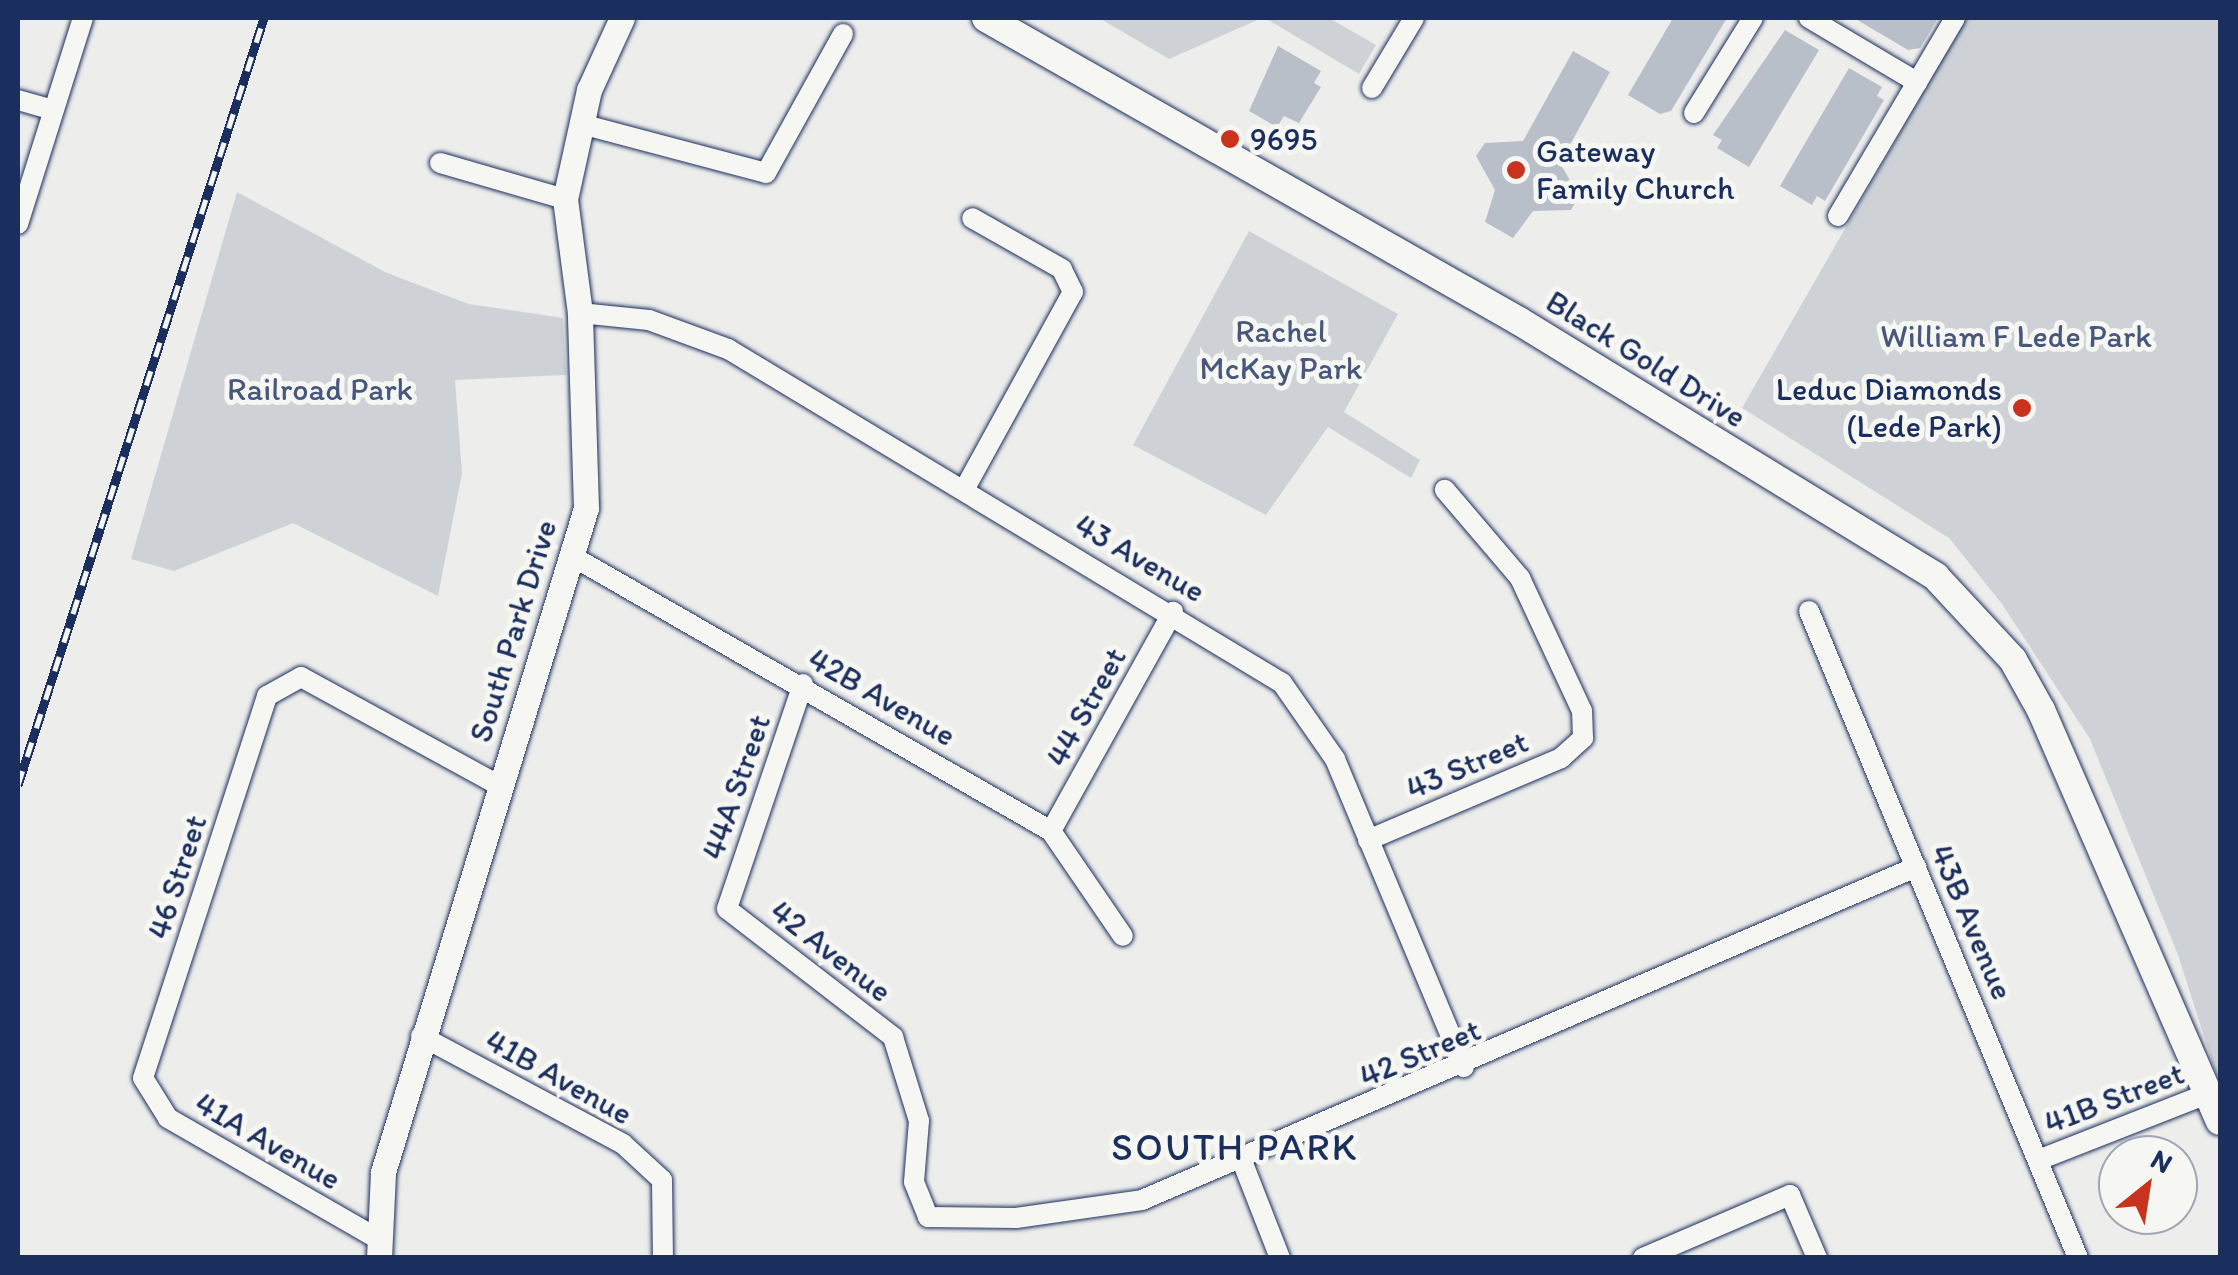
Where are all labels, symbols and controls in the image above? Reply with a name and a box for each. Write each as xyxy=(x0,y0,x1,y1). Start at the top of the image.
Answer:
place label: 9695 xyxy=(1250,120,1317,158)
marker: 9695 xyxy=(1219,128,1241,150)
place label: Gateway Family Church xyxy=(1536,133,1734,208)
marker: Gateway Family Church xyxy=(1505,159,1527,181)
street label: Black Gold Drive xyxy=(1539,282,1753,436)
park label: Rachel McKay Park xyxy=(1200,313,1362,388)
park label: William F Lede Park xyxy=(1881,317,2151,355)
park label: Railroad Park xyxy=(227,370,413,408)
place label: Leduc Diamonds (Lede Park) xyxy=(1777,371,2002,446)
marker: Leduc Diamonds (Lede Park) xyxy=(2011,397,2033,419)
street label: 43 Avenue xyxy=(1068,505,1212,611)
street label: South Park Drive xyxy=(461,516,565,746)
street label: 42B Avenue xyxy=(801,639,963,755)
street label: 44 Street xyxy=(1038,641,1134,773)
street label: 44A Street xyxy=(693,709,779,865)
street label: 43 Street xyxy=(1400,722,1534,808)
street label: 46 Street xyxy=(139,810,215,944)
street label: 43B Avenue xyxy=(1922,839,2022,1005)
street label: 42 Avenue xyxy=(763,892,899,1010)
street label: 42 Street xyxy=(1354,1010,1486,1096)
street label: 41B Avenue xyxy=(479,1021,639,1133)
street label: 41B Street xyxy=(2039,1054,2189,1142)
street label: 41A Avenue xyxy=(188,1084,348,1198)
district label: SOUTH PARK xyxy=(1111,1125,1359,1171)
north arrow xyxy=(2098,1135,2198,1235)
text: N xyxy=(2145,1141,2179,1180)

